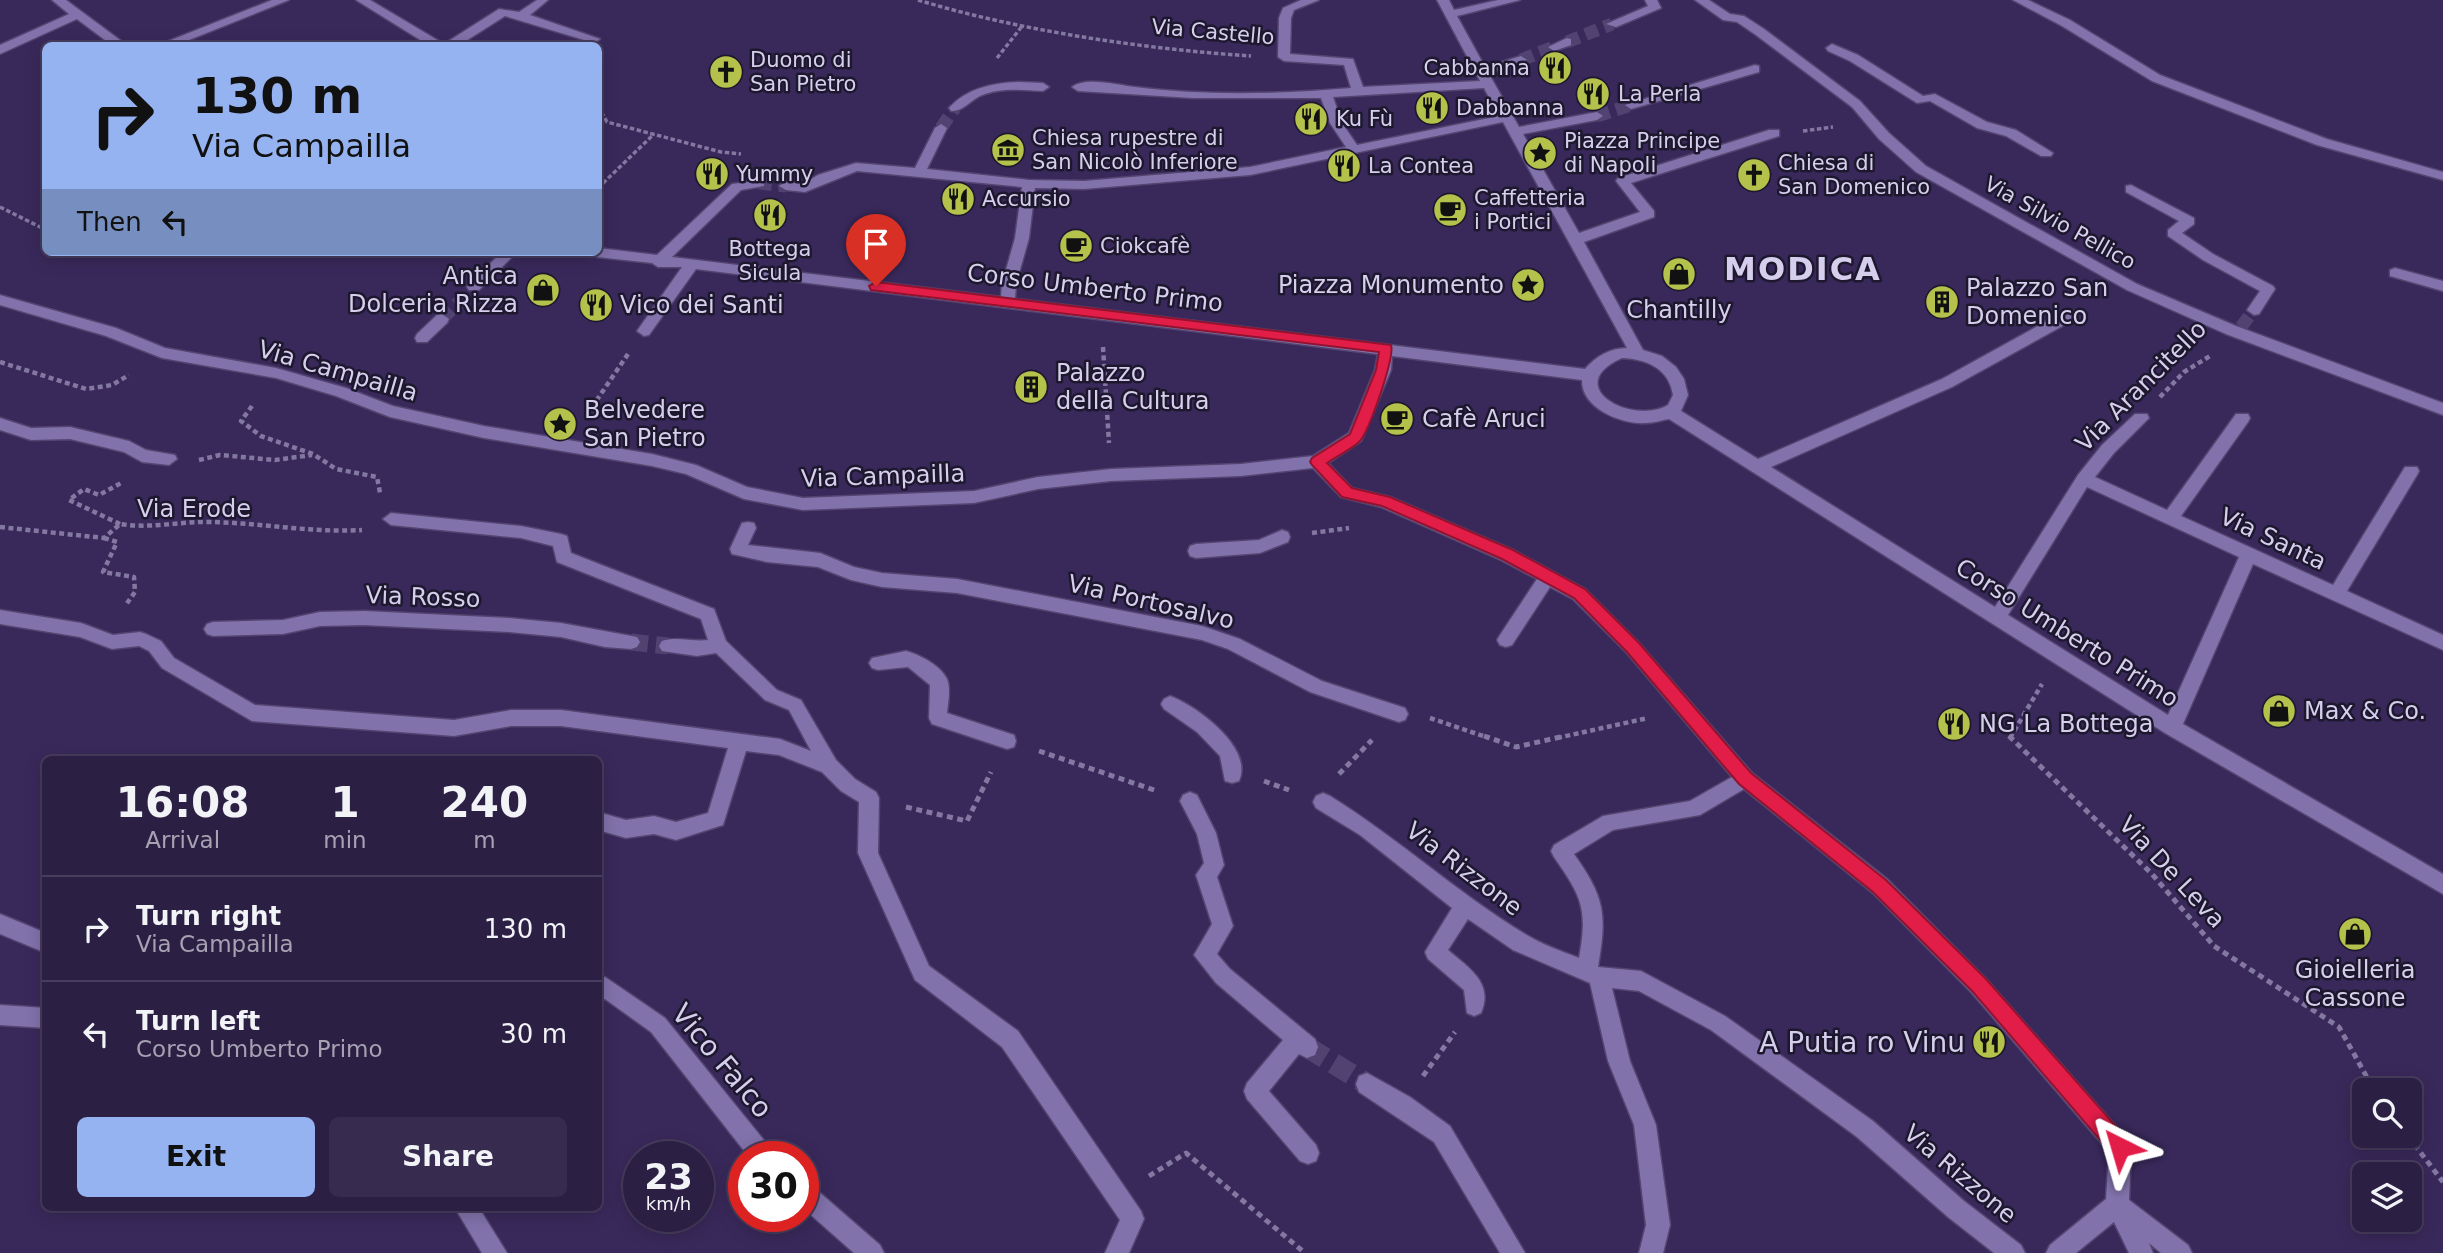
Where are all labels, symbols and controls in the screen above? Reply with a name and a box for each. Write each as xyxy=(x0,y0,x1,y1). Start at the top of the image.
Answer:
street label: Via Castello xyxy=(1150,15,1276,49)
place label: Duomo di San Pietro xyxy=(750,48,856,96)
restaurant icon: Cabbanna xyxy=(1536,49,1574,87)
church icon: Duomo di San Pietro xyxy=(707,53,745,91)
place label: Cabbanna xyxy=(1423,56,1530,80)
text: 130 m xyxy=(192,68,362,125)
icon: right xyxy=(77,70,168,161)
restaurant icon: La Perla xyxy=(1574,75,1612,113)
place label: La Perla xyxy=(1618,82,1701,106)
restaurant icon: Dabbanna xyxy=(1413,89,1451,127)
place label: Dabbanna xyxy=(1456,96,1564,120)
restaurant icon: Ku Fù xyxy=(1292,100,1330,138)
place label: Ku Fù xyxy=(1336,107,1393,131)
place label: Chiesa rupestre di San Nicolò Inferiore xyxy=(1032,126,1238,174)
text: Via Campailla xyxy=(192,127,411,165)
place label: Piazza Principe di Napoli xyxy=(1564,129,1720,177)
museum icon: Chiesa rupestre di San Nicolò Inferiore xyxy=(989,131,1027,169)
place icon: Piazza Principe di Napoli xyxy=(1521,134,1559,172)
restaurant icon: La Contea xyxy=(1325,147,1363,185)
place label: Chiesa di San Domenico xyxy=(1778,151,1930,199)
place label: La Contea xyxy=(1368,154,1474,178)
restaurant icon: Yummy xyxy=(693,155,731,193)
church icon: Chiesa di San Domenico xyxy=(1735,156,1773,194)
place label: Yummy xyxy=(735,162,813,186)
street label: Via Silvio Pellico xyxy=(1980,172,2140,274)
restaurant icon: Accursio xyxy=(939,180,977,218)
place label: Caffetteria i Portici xyxy=(1474,186,1586,234)
place label: Accursio xyxy=(982,187,1071,211)
cafe icon: Caffetteria i Portici xyxy=(1431,191,1469,229)
restaurant icon: Bottega Sicula xyxy=(751,196,789,234)
icon: left xyxy=(156,203,194,241)
text: Then xyxy=(77,207,142,237)
pin xyxy=(846,214,906,286)
icon: arrive xyxy=(857,225,895,263)
cafe icon: Ciokcafè xyxy=(1057,227,1095,265)
place label: Ciokcafè xyxy=(1100,234,1190,258)
place label: Bottega Sicula xyxy=(729,237,811,285)
district label: MODICA xyxy=(1724,250,1882,288)
shop icon: Chantilly xyxy=(1660,255,1698,293)
street label: Corso Umberto Primo xyxy=(966,258,1224,318)
place label: Antica Dolceria Rizza xyxy=(348,262,518,318)
place icon: Piazza Monumento xyxy=(1509,266,1547,304)
shop icon: Antica Dolceria Rizza xyxy=(524,271,562,309)
place label: Piazza Monumento xyxy=(1278,271,1504,299)
place label: Palazzo San Domenico xyxy=(1966,274,2108,330)
building icon: Palazzo San Domenico xyxy=(1923,283,1961,321)
restaurant icon: Vico dei Santi xyxy=(577,286,615,324)
place label: Vico dei Santi xyxy=(620,291,784,319)
place label: Chantilly xyxy=(1626,296,1732,324)
street label: Via Arancitello xyxy=(2070,315,2212,457)
street label: Via Campailla xyxy=(255,335,421,407)
place label: Palazzo della Cultura xyxy=(1056,359,1210,415)
building icon: Palazzo della Cultura xyxy=(1012,368,1050,406)
place label: Belvedere San Pietro xyxy=(584,396,706,452)
cafe icon: Cafè Aruci xyxy=(1378,400,1416,438)
place icon: Belvedere San Pietro xyxy=(541,405,579,443)
place label: Cafè Aruci xyxy=(1422,405,1546,433)
street label: Via Campailla xyxy=(800,459,966,493)
street label: Via Erode xyxy=(137,495,251,523)
street label: Via Santa xyxy=(2215,502,2331,576)
street label: Corso Umberto Primo xyxy=(1950,553,2184,713)
street label: Via Portosalvo xyxy=(1065,569,1237,635)
street label: Via Rosso xyxy=(365,581,481,613)
shop icon: Max & Co. xyxy=(2260,692,2298,730)
place label: Max & Co. xyxy=(2304,697,2426,725)
restaurant icon: NG La Bottega xyxy=(1935,705,1973,743)
place label: NG La Bottega xyxy=(1979,710,2154,738)
text: 16:08 xyxy=(116,778,250,827)
text: 1 xyxy=(330,778,360,827)
text: 240 xyxy=(441,778,528,827)
street label: Via De Leva xyxy=(2113,810,2231,934)
street label: Via Rizzone xyxy=(1400,816,1528,922)
text: Arrival xyxy=(145,827,220,853)
text: min xyxy=(323,827,367,853)
text: m xyxy=(473,827,496,853)
text: Turn right xyxy=(136,901,281,931)
icon: right xyxy=(77,910,115,948)
text: 130 m xyxy=(484,914,567,944)
shop icon: Gioielleria Cassone xyxy=(2336,915,2374,953)
text: Via Campailla xyxy=(136,931,294,957)
place label: Gioielleria Cassone xyxy=(2295,956,2415,1012)
street label: Vico Falco xyxy=(665,997,779,1125)
text: Turn left xyxy=(136,1006,260,1036)
icon: left xyxy=(77,1015,115,1053)
text: 30 m xyxy=(500,1019,567,1049)
restaurant icon: A Putia ro Vinu xyxy=(1970,1023,2008,1061)
place label: A Putia ro Vinu xyxy=(1759,1026,1965,1059)
text: Corso Umberto Primo xyxy=(136,1036,383,1062)
map controls xyxy=(2352,1078,2422,1232)
button: search xyxy=(2352,1078,2422,1148)
position arrow xyxy=(2083,1110,2157,1184)
button: Exit xyxy=(77,1117,315,1197)
button: Share xyxy=(329,1117,567,1197)
street label: Via Rizzone xyxy=(1898,1119,2022,1229)
speed limit sign: 30 xyxy=(728,1141,819,1232)
text: 23 xyxy=(644,1157,693,1197)
button: layers xyxy=(2352,1162,2422,1232)
text: km/h xyxy=(646,1193,691,1214)

